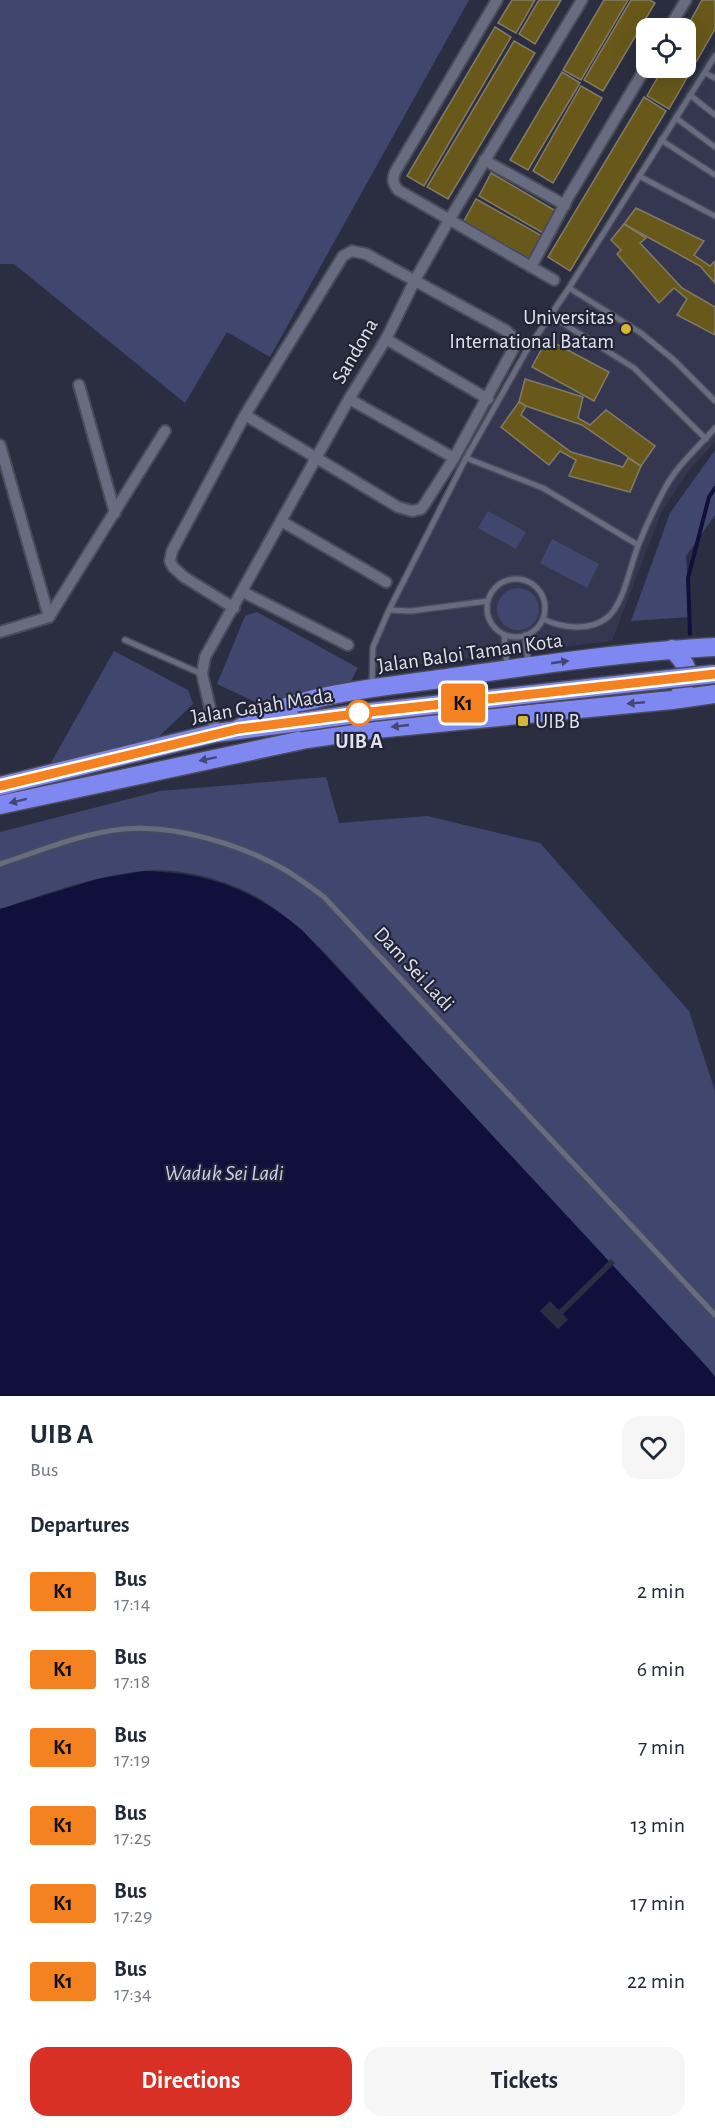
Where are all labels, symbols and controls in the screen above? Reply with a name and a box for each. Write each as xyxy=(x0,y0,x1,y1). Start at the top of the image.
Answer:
map controls xyxy=(636,18,696,78)
button: locate xyxy=(636,18,696,78)
place label: Universitas International Batam xyxy=(449,307,614,352)
street label: Sandona xyxy=(328,315,382,387)
marker: Universitas International Batam xyxy=(619,322,633,336)
street label: Jalan Baloi Taman Kota xyxy=(376,630,564,676)
one-way arrow xyxy=(551,658,570,667)
street label: Jalan Gajah Mada xyxy=(190,684,335,728)
line badge: K1 xyxy=(436,684,490,722)
text: K1 xyxy=(453,693,473,714)
one-way arrow xyxy=(627,698,646,708)
marker: UIB A xyxy=(346,700,372,726)
place label: UIB B xyxy=(535,711,580,732)
marker: UIB B xyxy=(516,714,530,728)
one-way arrow xyxy=(391,721,410,731)
place label: UIB A xyxy=(335,731,383,752)
one-way arrow xyxy=(198,755,217,764)
one-way arrow xyxy=(9,796,27,806)
street label: Dam Sei.Ladi xyxy=(370,923,458,1015)
water label: Waduk Sei Ladi xyxy=(164,1162,284,1184)
button: heart xyxy=(622,1416,685,1479)
text: UIB A xyxy=(30,1421,93,1449)
text: Bus xyxy=(30,1460,58,1480)
text: Departures xyxy=(30,1514,130,1536)
text: Bus xyxy=(114,1568,147,1590)
text: 2 min xyxy=(637,1580,685,1602)
text: K1 xyxy=(53,1581,73,1602)
text: 17:14 xyxy=(114,1594,150,1614)
text: Bus xyxy=(114,1646,147,1668)
text: 6 min xyxy=(637,1658,685,1680)
text: K1 xyxy=(53,1659,73,1680)
text: 17:18 xyxy=(114,1672,150,1692)
text: Bus xyxy=(114,1724,147,1746)
text: 7 min xyxy=(638,1736,685,1758)
text: K1 xyxy=(53,1737,73,1758)
text: 17:19 xyxy=(114,1750,150,1770)
text: Bus xyxy=(114,1802,147,1824)
text: 13 min xyxy=(630,1814,685,1836)
text: K1 xyxy=(53,1815,73,1836)
text: 17:25 xyxy=(114,1828,151,1848)
text: Bus xyxy=(114,1880,147,1902)
text: 17 min xyxy=(630,1892,685,1914)
text: K1 xyxy=(53,1893,73,1914)
text: 17:29 xyxy=(114,1906,152,1926)
text: Bus xyxy=(114,1958,147,1980)
text: 22 min xyxy=(627,1970,685,1992)
text: K1 xyxy=(53,1971,73,1992)
text: 17:34 xyxy=(114,1984,152,2004)
button: Directions xyxy=(30,2047,352,2116)
button: Tickets xyxy=(364,2047,685,2116)

